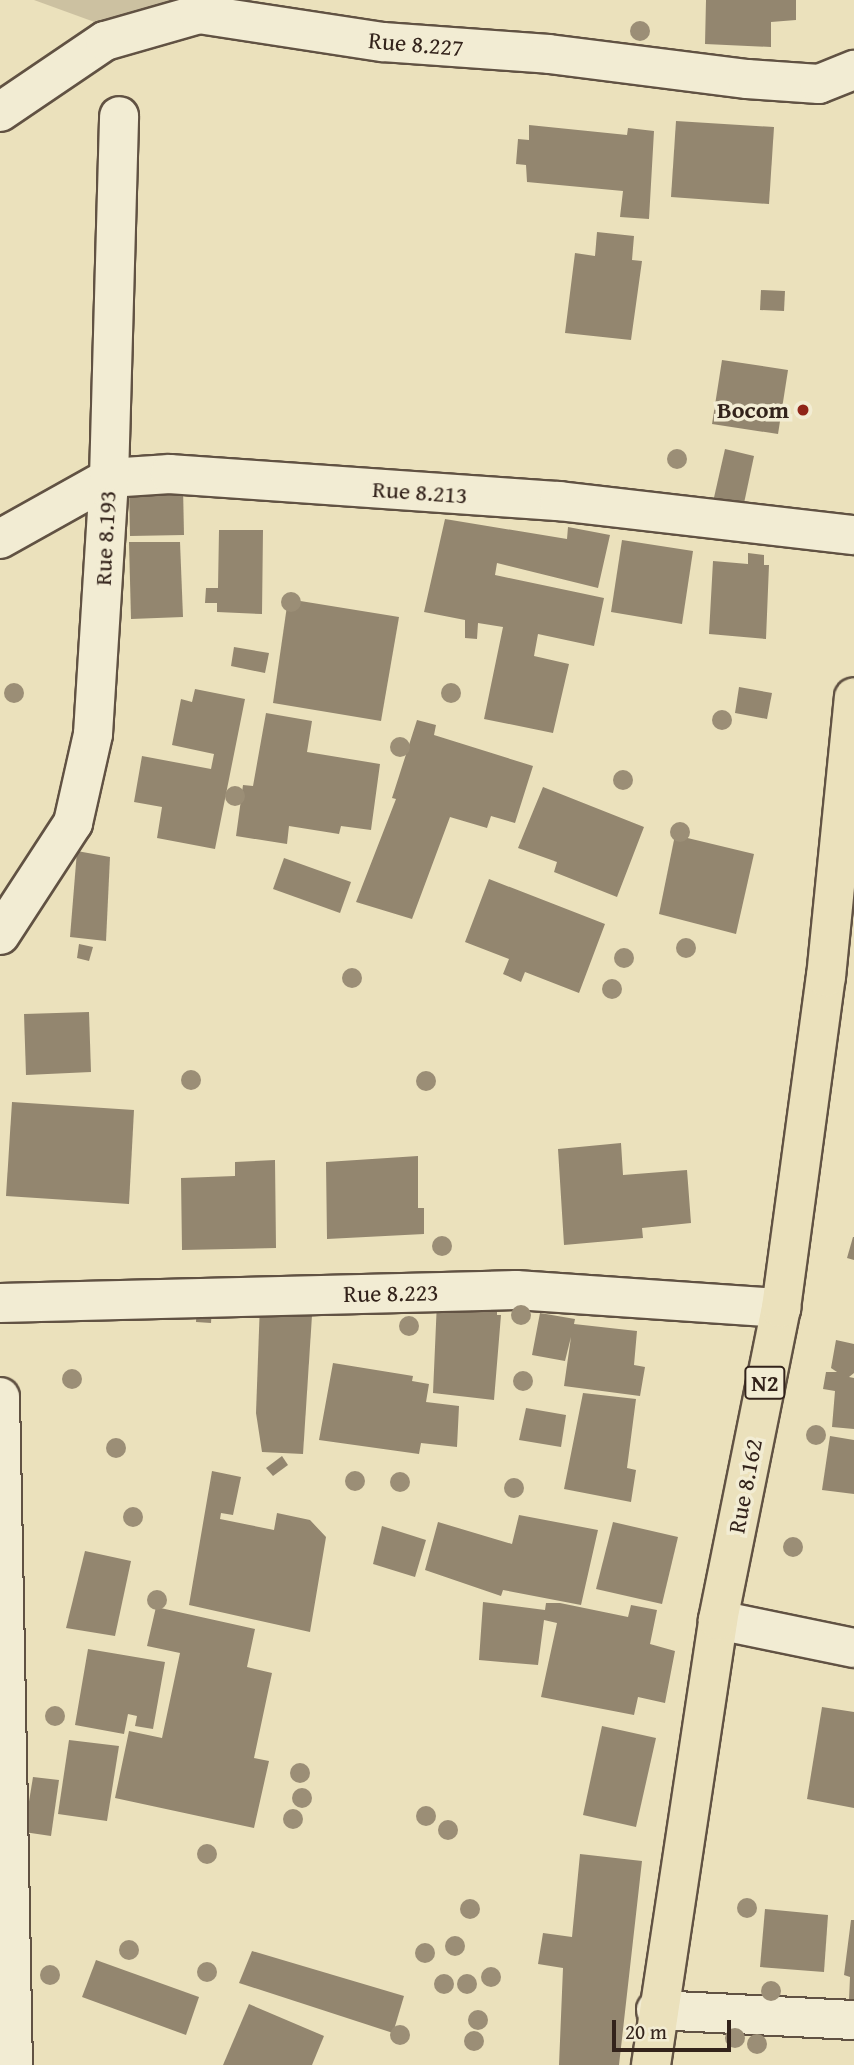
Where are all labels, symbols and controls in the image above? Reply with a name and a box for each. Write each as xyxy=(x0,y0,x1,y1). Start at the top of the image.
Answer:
street label: Rue 8.227 xyxy=(367,25,465,63)
place label: Bocom xyxy=(717,396,789,424)
marker: Bocom xyxy=(795,402,811,418)
street label: Rue 8.213 xyxy=(371,474,469,510)
street label: Rue 8.193 xyxy=(88,490,122,586)
street label: Rue 8.223 xyxy=(343,1278,439,1308)
road number: N2 xyxy=(744,1364,786,1402)
street label: Rue 8.162 xyxy=(722,1436,768,1536)
scale bar xyxy=(616,2006,735,2050)
text: 20 m xyxy=(625,2016,667,2047)

